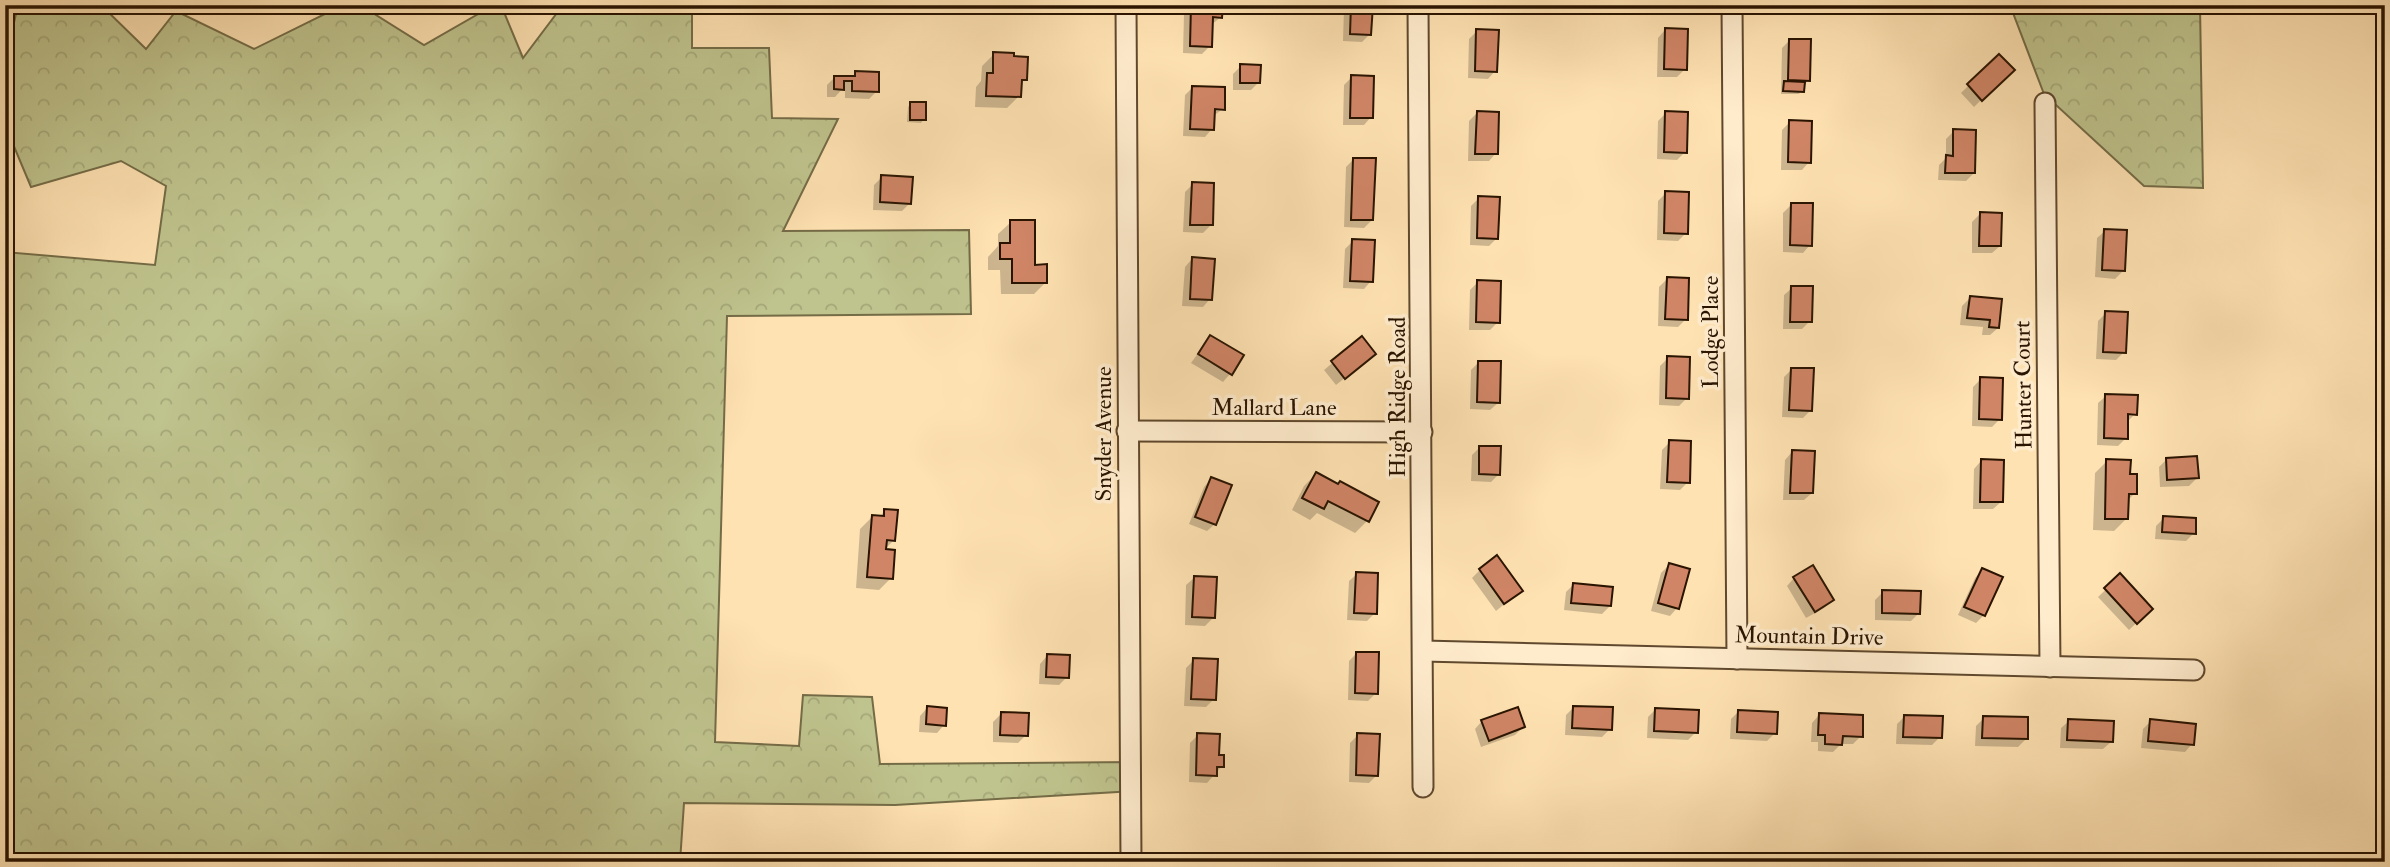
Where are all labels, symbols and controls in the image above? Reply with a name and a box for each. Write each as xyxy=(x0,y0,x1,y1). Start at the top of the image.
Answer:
street label: Lodge Place xyxy=(1696,275,1725,388)
street label: High Ridge Road xyxy=(1383,317,1412,477)
street label: Hunter Court xyxy=(2007,320,2039,450)
street label: Snyder Avenue xyxy=(1089,366,1118,502)
street label: Mallard Lane xyxy=(1211,393,1337,422)
street label: Mountain Drive xyxy=(1734,620,1884,652)

